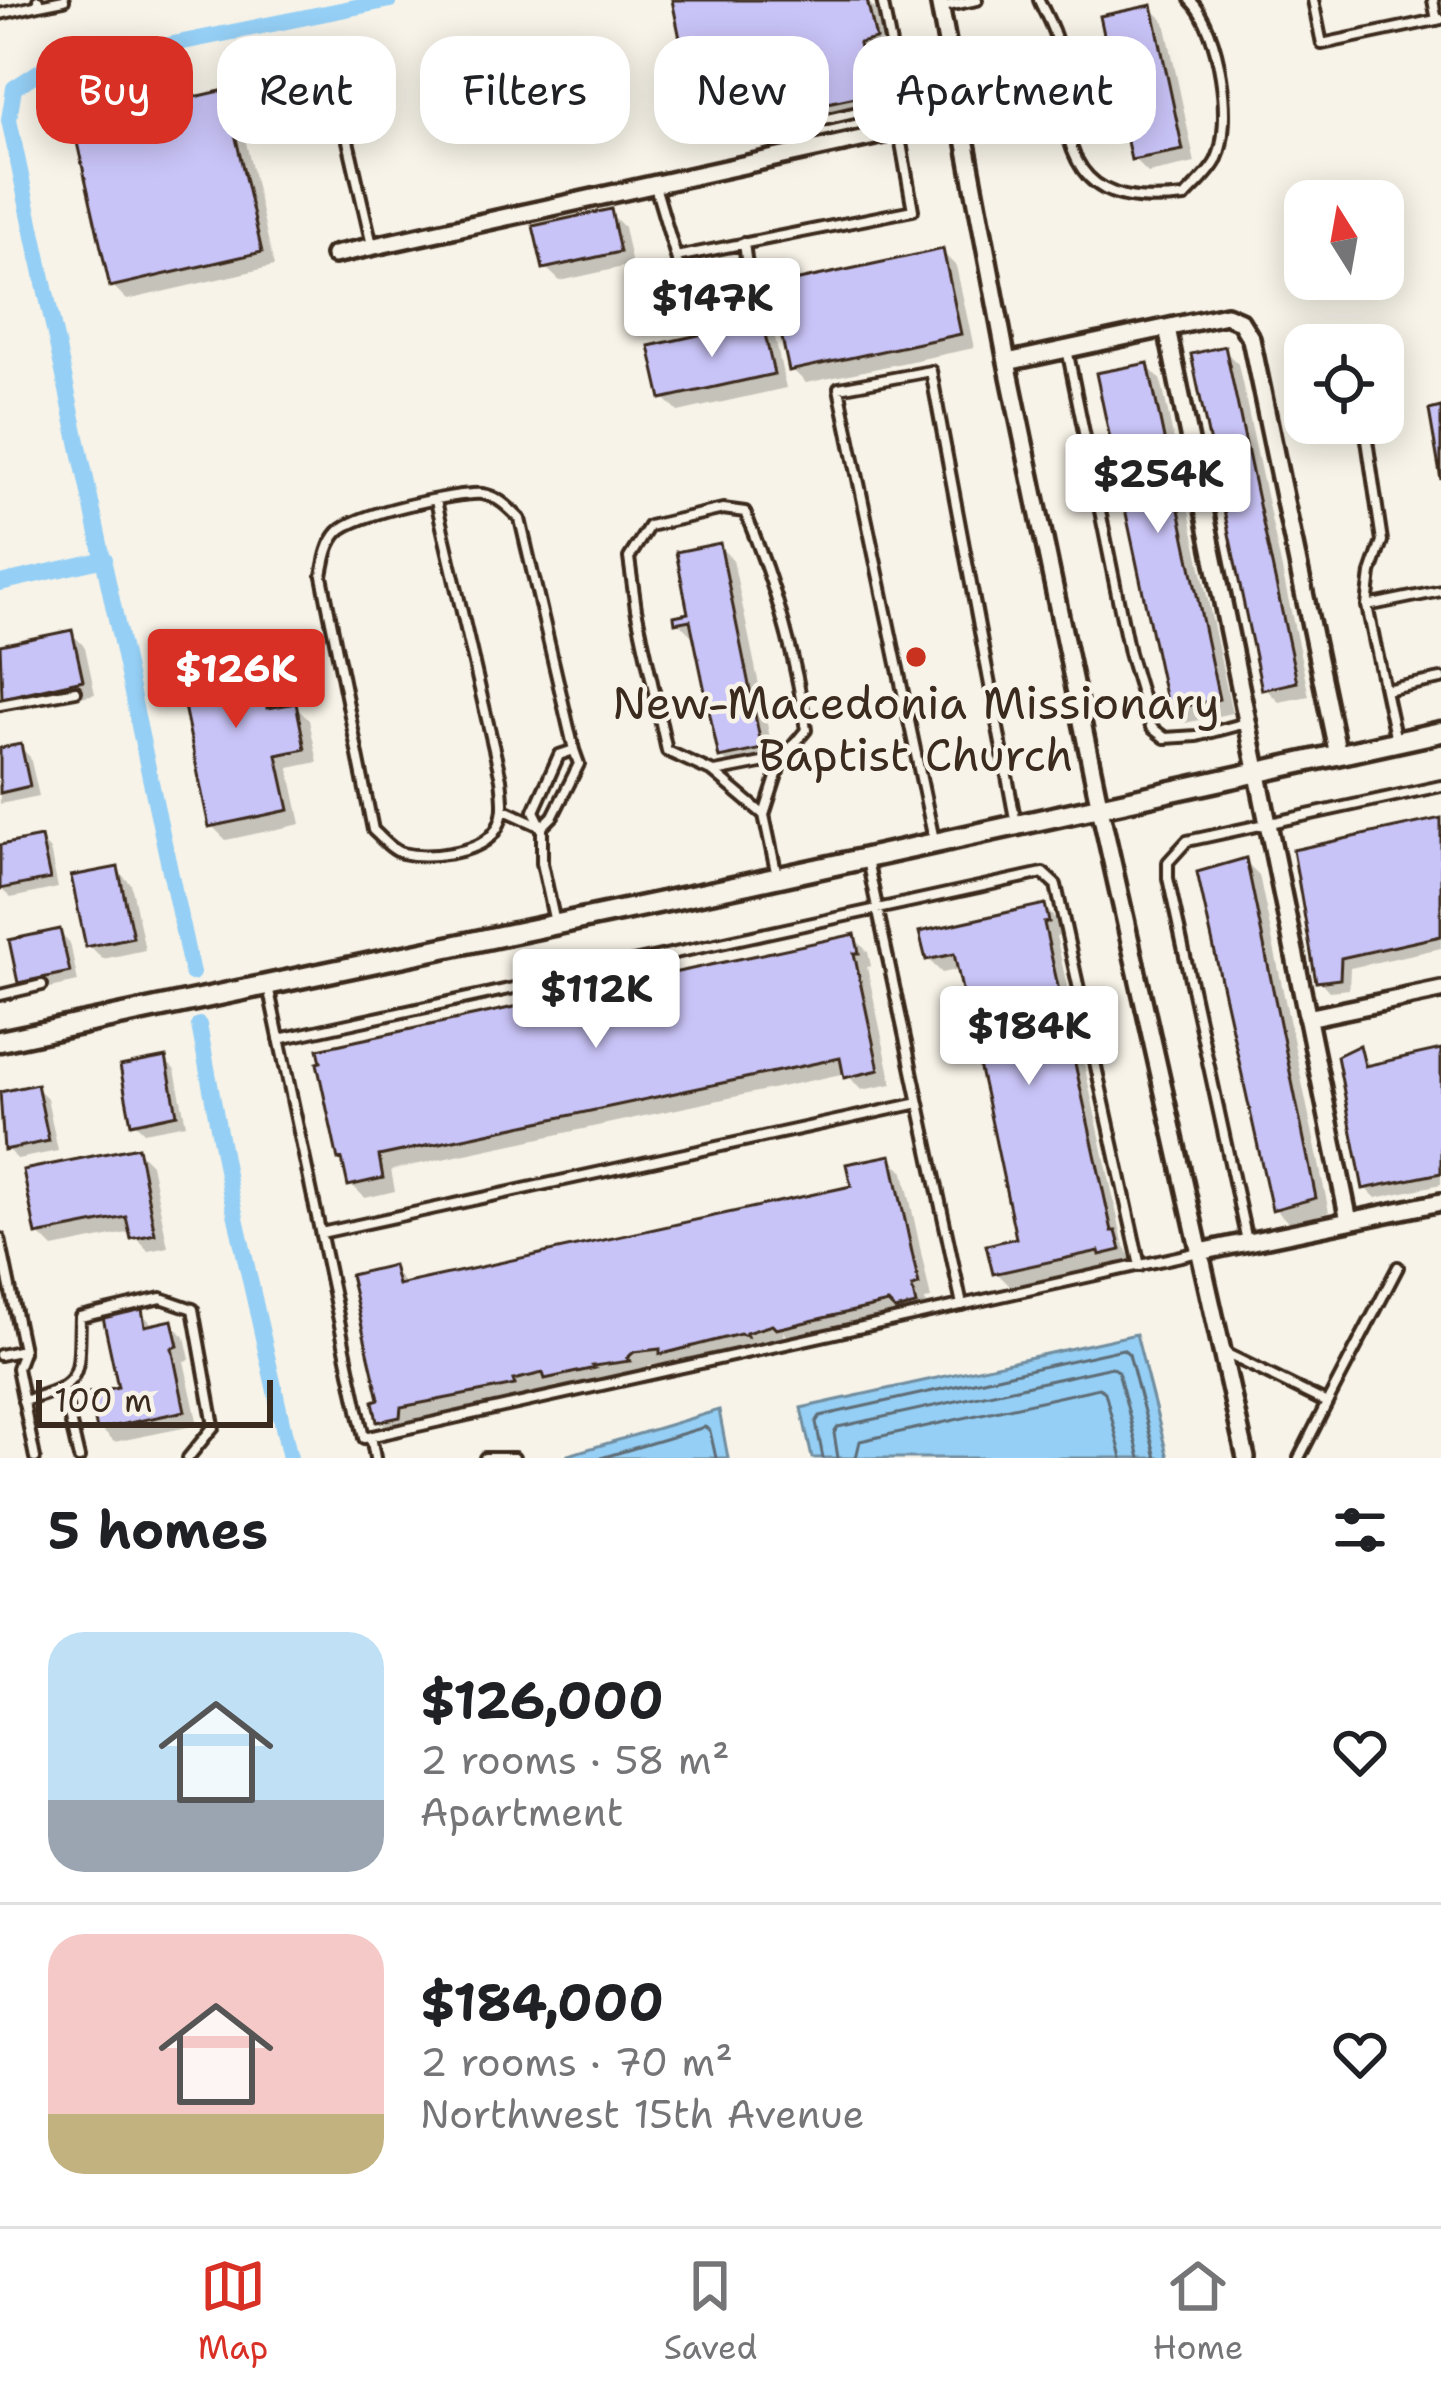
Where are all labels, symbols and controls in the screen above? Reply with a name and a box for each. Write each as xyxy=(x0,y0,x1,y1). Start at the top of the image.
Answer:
chip: Buy xyxy=(36,36,193,144)
chip: Rent xyxy=(217,36,396,144)
chip: Filters xyxy=(420,36,630,144)
chip: New xyxy=(654,36,829,144)
chip: Apartment xyxy=(853,36,1156,144)
north arrow xyxy=(1284,180,1404,300)
map controls xyxy=(1284,180,1404,444)
pin: $147K xyxy=(628,258,796,360)
text: $147K xyxy=(651,271,773,323)
button: locate xyxy=(1284,324,1404,444)
pin: $254K xyxy=(1074,434,1242,536)
text: $254K xyxy=(1092,447,1224,499)
pin: $126K xyxy=(152,629,320,731)
text: $126K xyxy=(175,642,297,694)
marker: New-Macedonia Missionary Baptist Church xyxy=(903,644,929,670)
place label: New-Macedonia Missionary Baptist Church xyxy=(612,673,1220,785)
pin: $112K xyxy=(512,949,680,1051)
text: $112K xyxy=(540,962,652,1014)
pin: $184K xyxy=(945,986,1113,1088)
text: $184K xyxy=(967,999,1091,1051)
scale bar xyxy=(36,1374,273,1427)
text: 100 m xyxy=(54,1378,153,1423)
text: 5 homes xyxy=(48,1496,268,1564)
icon: filters xyxy=(1327,1497,1393,1563)
text: $126,000 xyxy=(420,1666,664,1734)
icon: home xyxy=(144,1680,288,1824)
icon: heart xyxy=(1327,1719,1393,1785)
text: 2 rooms · 58 m² xyxy=(420,1734,730,1786)
text: Apartment xyxy=(420,1786,623,1838)
text: $184,000 xyxy=(420,1968,664,2036)
icon: home xyxy=(144,1982,288,2126)
icon: heart xyxy=(1327,2021,1393,2087)
text: 2 rooms · 70 m² xyxy=(420,2036,733,2088)
text: Northwest 15th Avenue xyxy=(420,2088,865,2140)
tab: Map xyxy=(198,2253,268,2370)
tab: Saved xyxy=(664,2253,757,2370)
tab: Home xyxy=(1153,2253,1243,2370)

